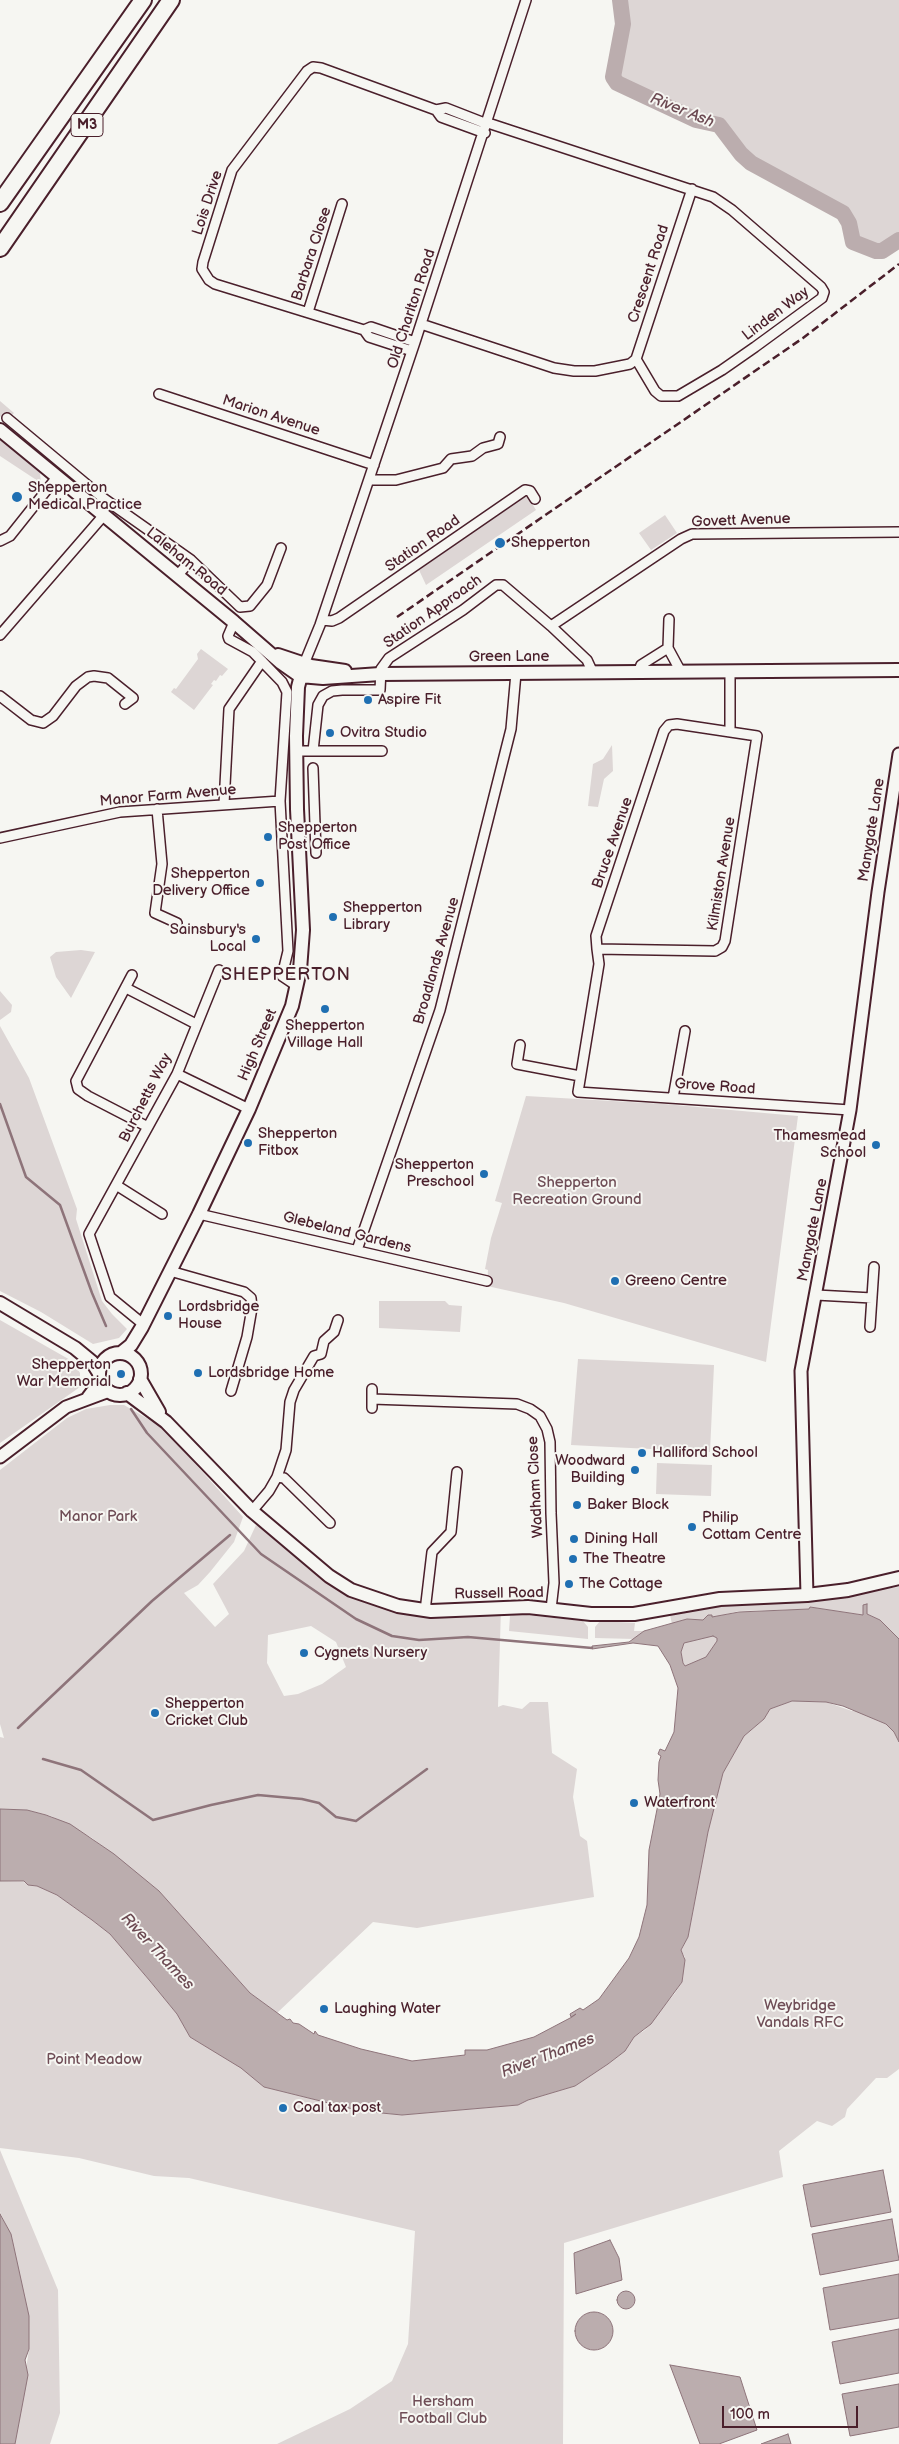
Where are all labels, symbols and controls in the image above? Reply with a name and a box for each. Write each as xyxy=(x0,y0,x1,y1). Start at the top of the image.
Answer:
water label: River Ash xyxy=(647,90,717,132)
road number: M3 xyxy=(71,114,103,136)
street label: Lois Drive xyxy=(189,168,227,238)
street label: Barbara Close xyxy=(288,205,336,303)
street label: Crescent Road xyxy=(625,223,673,325)
street label: Old Charlton Road xyxy=(384,247,440,371)
street label: Linden Way xyxy=(739,283,813,345)
street label: Marion Avenue xyxy=(220,392,322,440)
place label: Shepperton Medical Practice xyxy=(28,479,142,514)
marker: Shepperton Medical Practice xyxy=(10,490,24,504)
street label: Govett Avenue xyxy=(691,510,791,532)
street label: Station Road xyxy=(382,512,464,576)
street label: Laleham Road xyxy=(142,524,230,600)
place label: Shepperton xyxy=(511,534,590,552)
marker: Shepperton xyxy=(493,536,507,550)
street label: Station Approach xyxy=(380,571,486,653)
street label: Green Lane xyxy=(469,648,549,666)
place label: Aspire Fit xyxy=(378,691,441,709)
marker: Aspire Fit xyxy=(362,694,374,706)
place label: Ovitra Studio xyxy=(340,724,427,742)
marker: Ovitra Studio xyxy=(324,727,336,739)
street label: Manygate Lane xyxy=(855,777,889,883)
street label: Manor Farm Avenue xyxy=(99,781,237,811)
street label: Bruce Avenue xyxy=(589,795,637,891)
street label: Kilmiston Avenue xyxy=(704,816,740,932)
place label: Shepperton Post Office xyxy=(278,819,357,854)
marker: Shepperton Post Office xyxy=(262,831,274,843)
place label: Shepperton Delivery Office xyxy=(152,865,250,900)
marker: Shepperton Delivery Office xyxy=(254,877,266,889)
street label: Broadlands Avenue xyxy=(410,895,464,1027)
place label: Shepperton Library xyxy=(343,899,422,934)
marker: Shepperton Library xyxy=(327,911,339,923)
place label: Sainsbury's Local xyxy=(170,921,246,956)
marker: Sainsbury's Local xyxy=(250,933,262,945)
district label: SHEPPERTON xyxy=(220,964,352,986)
marker: Shepperton Village Hall xyxy=(319,1003,331,1015)
street label: High Street xyxy=(235,1006,281,1084)
place label: Shepperton Village Hall xyxy=(285,1017,365,1052)
street label: Burchetts Way xyxy=(116,1050,176,1146)
street label: Grove Road xyxy=(674,1075,756,1099)
place label: Shepperton Fitbox xyxy=(258,1125,337,1160)
place label: Thamesmead School xyxy=(773,1127,866,1162)
marker: Shepperton Fitbox xyxy=(242,1137,254,1149)
marker: Thamesmead School xyxy=(870,1139,882,1151)
place label: Shepperton Preschool xyxy=(395,1156,474,1191)
marker: Shepperton Preschool xyxy=(478,1168,490,1180)
park label: Shepperton Recreation Ground xyxy=(512,1174,642,1209)
street label: Manygate Lane xyxy=(794,1177,832,1283)
street label: Glebeland Gardens xyxy=(281,1208,413,1258)
place label: Greeno Centre xyxy=(625,1272,727,1290)
marker: Greeno Centre xyxy=(609,1275,621,1287)
place label: Lordsbridge House xyxy=(178,1298,259,1333)
marker: Lordsbridge House xyxy=(162,1310,174,1322)
place label: Shepperton War Memorial xyxy=(17,1356,111,1391)
place label: Lordsbridge Home xyxy=(208,1364,334,1382)
marker: Lordsbridge Home xyxy=(192,1367,204,1379)
marker: Shepperton War Memorial xyxy=(115,1368,127,1380)
street label: Wadham Close xyxy=(524,1436,548,1538)
place label: Halliford School xyxy=(652,1444,758,1462)
marker: Halliford School xyxy=(636,1447,648,1459)
place label: Woodward Building xyxy=(555,1452,625,1487)
marker: Woodward Building xyxy=(629,1464,641,1476)
place label: Baker Block xyxy=(587,1496,669,1514)
marker: Baker Block xyxy=(571,1499,583,1511)
park label: Manor Park xyxy=(59,1508,137,1526)
place label: Philip Cottam Centre xyxy=(702,1509,801,1544)
marker: Philip Cottam Centre xyxy=(686,1521,698,1533)
place label: Dining Hall xyxy=(584,1530,658,1548)
marker: Dining Hall xyxy=(568,1533,580,1545)
place label: The Theatre xyxy=(583,1550,666,1568)
marker: The Theatre xyxy=(567,1553,579,1565)
place label: The Cottage xyxy=(579,1575,663,1593)
marker: The Cottage xyxy=(563,1578,575,1590)
street label: Russell Road xyxy=(454,1584,544,1604)
place label: Cygnets Nursery xyxy=(314,1644,427,1662)
marker: Cygnets Nursery xyxy=(298,1647,310,1659)
place label: Shepperton Cricket Club xyxy=(165,1695,248,1730)
marker: Shepperton Cricket Club xyxy=(149,1707,161,1719)
place label: Waterfront xyxy=(644,1794,715,1812)
marker: Waterfront xyxy=(628,1797,640,1809)
water label: River Thames xyxy=(116,1909,198,1995)
park label: Weybridge Vandals RFC xyxy=(756,1997,844,2032)
place label: Laughing Water xyxy=(334,2000,440,2018)
marker: Laughing Water xyxy=(318,2003,330,2015)
water label: River Thames xyxy=(499,2029,597,2083)
park label: Point Meadow xyxy=(46,2051,142,2069)
place label: Coal tax post xyxy=(293,2099,381,2117)
marker: Coal tax post xyxy=(277,2102,289,2114)
park label: Hersham Football Club xyxy=(399,2393,487,2428)
scale bar xyxy=(724,2396,860,2428)
text: 100 m xyxy=(730,2405,770,2424)

